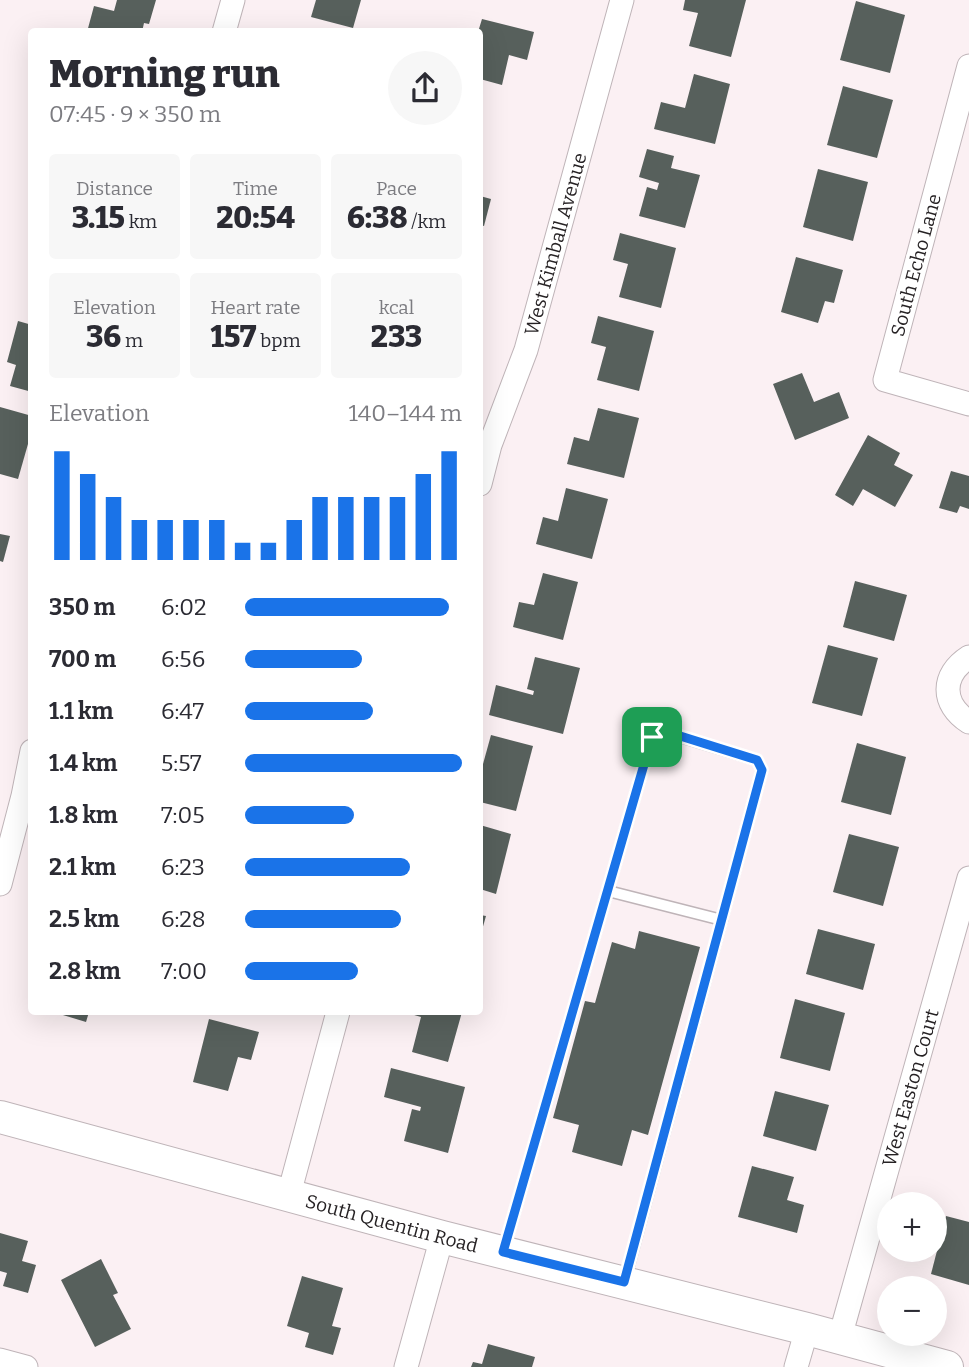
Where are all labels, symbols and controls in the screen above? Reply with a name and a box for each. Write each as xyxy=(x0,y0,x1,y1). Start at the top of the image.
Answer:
text: Morning run xyxy=(49,51,280,97)
button: share xyxy=(388,51,462,125)
text: 07:45 · 9 × 350 m xyxy=(49,100,221,128)
street label: West Kimball Avenue xyxy=(519,150,591,338)
text: Distance xyxy=(76,177,153,200)
text: Time xyxy=(233,177,278,200)
text: Pace xyxy=(376,177,417,200)
street label: South Echo Lane xyxy=(886,191,946,339)
text: 3.15 xyxy=(72,200,125,236)
text: 20:54 xyxy=(216,200,295,236)
text: 6:38 xyxy=(347,200,407,236)
text: km xyxy=(125,210,157,233)
text: /km xyxy=(407,210,446,233)
text: Elevation xyxy=(73,296,156,319)
text: Heart rate xyxy=(211,296,300,319)
text: kcal xyxy=(379,296,414,319)
text: 36 xyxy=(86,319,121,355)
text: 157 xyxy=(210,319,256,355)
text: 233 xyxy=(371,319,422,355)
text: m xyxy=(121,329,143,352)
text: bpm xyxy=(256,329,301,352)
text: Elevation xyxy=(49,399,149,427)
text: 140–144 m xyxy=(348,399,462,427)
text: 350 m xyxy=(49,593,116,621)
text: 6:02 xyxy=(161,593,207,621)
text: 700 m xyxy=(49,645,116,673)
text: 6:56 xyxy=(161,645,205,673)
text: 1.1 km xyxy=(49,697,113,725)
text: 6:47 xyxy=(161,697,204,725)
pin xyxy=(622,707,682,767)
icon: arrive xyxy=(633,718,671,756)
text: 1.4 km xyxy=(49,749,117,777)
text: 5:57 xyxy=(161,749,202,777)
text: 1.8 km xyxy=(49,801,118,829)
text: 7:05 xyxy=(161,801,204,829)
text: 2.1 km xyxy=(49,853,116,881)
text: 6:23 xyxy=(161,853,205,881)
text: 2.5 km xyxy=(49,905,119,933)
text: 6:28 xyxy=(161,905,206,933)
text: 2.8 km xyxy=(49,957,121,985)
text: 7:00 xyxy=(161,957,207,985)
street label: West Easton Court xyxy=(877,1006,943,1169)
street label: South Quentin Road xyxy=(303,1189,481,1257)
map controls xyxy=(877,1192,947,1346)
button: + xyxy=(877,1192,947,1262)
button: − xyxy=(877,1276,947,1346)

